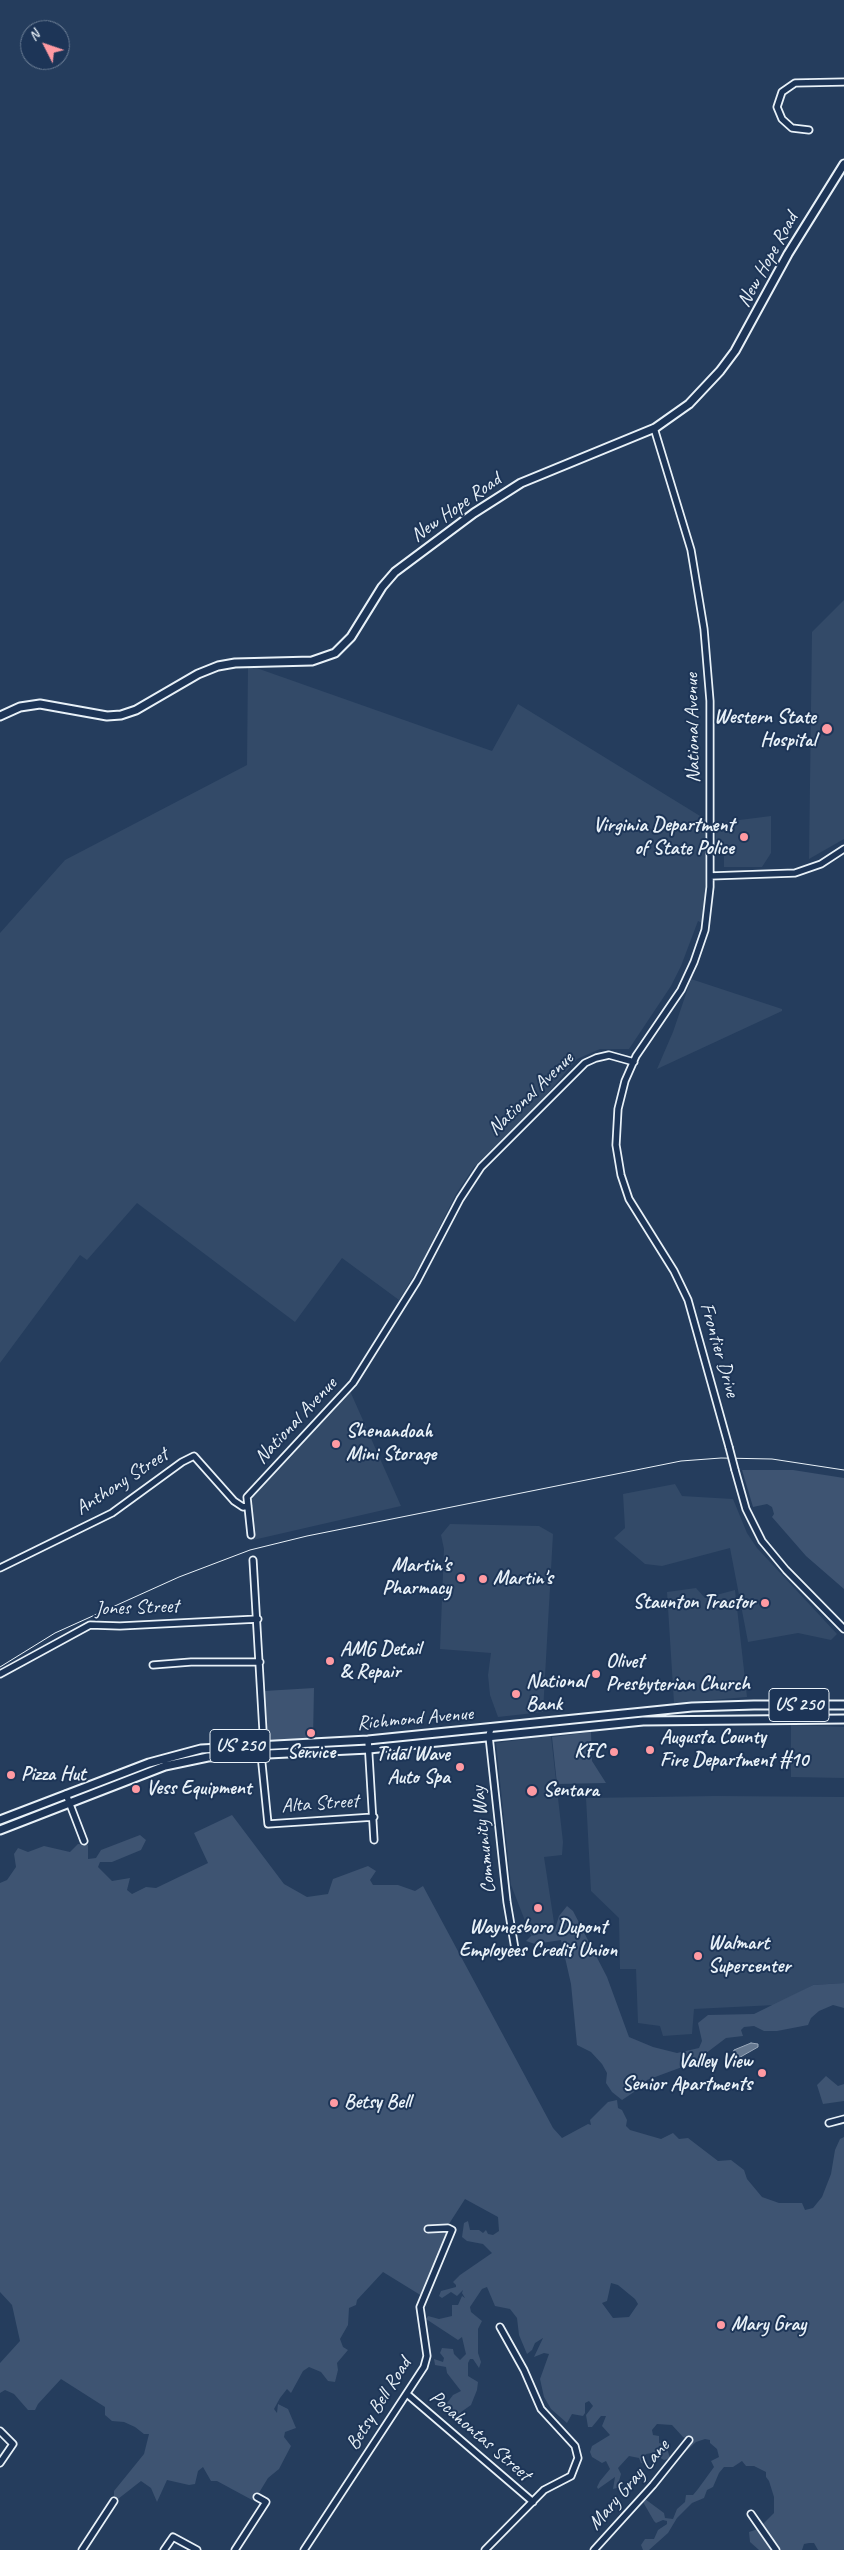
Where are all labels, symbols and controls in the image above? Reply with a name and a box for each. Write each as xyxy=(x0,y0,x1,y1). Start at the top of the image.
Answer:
north arrow xyxy=(20,20,70,70)
text: N xyxy=(25,27,43,44)
street label: New Hope Road xyxy=(732,208,804,312)
street label: New Hope Road xyxy=(406,468,506,548)
street label: National Avenue xyxy=(680,673,706,783)
place label: Western State Hospital xyxy=(714,706,816,753)
marker: Western State Hospital xyxy=(820,722,834,736)
place label: Virginia Department of State Police xyxy=(593,814,734,861)
marker: Virginia Department of State Police xyxy=(738,831,750,843)
street label: National Avenue xyxy=(483,1047,579,1141)
street label: Frontier Drive xyxy=(694,1300,744,1400)
street label: National Avenue xyxy=(250,1373,342,1469)
place label: Shenandoah Mini Storage xyxy=(346,1420,436,1467)
marker: Shenandoah Mini Storage xyxy=(330,1438,342,1450)
street label: Anthony Street xyxy=(71,1443,173,1521)
place label: Martin's Pharmacy xyxy=(382,1554,451,1601)
place label: Martin's xyxy=(493,1567,553,1591)
marker: Martin's Pharmacy xyxy=(455,1572,467,1584)
marker: Martin's xyxy=(477,1573,489,1585)
place label: Staunton Tractor xyxy=(633,1591,755,1615)
street label: Jones Street xyxy=(95,1595,179,1621)
marker: Staunton Tractor xyxy=(759,1597,771,1609)
place label: AMG Detail & Repair xyxy=(340,1638,421,1685)
place label: Olivet Presbyterian Church xyxy=(606,1650,750,1697)
marker: AMG Detail & Repair xyxy=(324,1655,336,1667)
marker: Olivet Presbyterian Church xyxy=(590,1668,602,1680)
place label: National Bank xyxy=(526,1670,587,1717)
marker: National Bank xyxy=(510,1688,522,1700)
road number: US 250 xyxy=(769,1688,829,1722)
street label: Richmond Avenue xyxy=(356,1702,474,1736)
place label: Augusta County Fire Department #10 xyxy=(660,1726,808,1773)
marker: Service xyxy=(305,1727,317,1739)
road number: US 250 xyxy=(210,1730,270,1762)
place label: KFC xyxy=(574,1740,604,1764)
place label: Service xyxy=(287,1741,335,1765)
place label: Tidal Wave Auto Spa xyxy=(376,1743,450,1790)
marker: Augusta County Fire Department #10 xyxy=(644,1744,656,1756)
marker: KFC xyxy=(608,1746,620,1758)
marker: Tidal Wave Auto Spa xyxy=(454,1761,466,1773)
place label: Pizza Hut xyxy=(21,1763,86,1787)
marker: Pizza Hut xyxy=(5,1769,17,1781)
place label: Vess Equipment xyxy=(146,1777,251,1801)
place label: Sentara xyxy=(543,1779,599,1803)
marker: Vess Equipment xyxy=(130,1783,142,1795)
marker: Sentara xyxy=(525,1784,539,1798)
street label: Community Way xyxy=(466,1785,502,1895)
street label: Alta Street xyxy=(281,1789,359,1819)
marker: Waynesboro Dupont Employees Credit Union xyxy=(532,1902,544,1914)
place label: Waynesboro Dupont Employees Credit Union xyxy=(459,1916,617,1963)
place label: Walmart Supercenter xyxy=(708,1932,790,1979)
marker: Walmart Supercenter xyxy=(692,1950,704,1962)
place label: Valley View Senior Apartments xyxy=(622,2050,752,2097)
marker: Valley View Senior Apartments xyxy=(756,2067,768,2079)
place label: Betsy Bell xyxy=(344,2091,411,2115)
marker: Betsy Bell xyxy=(328,2097,340,2109)
place label: Mary Gray xyxy=(731,2313,806,2337)
marker: Mary Gray xyxy=(715,2319,727,2331)
street label: Betsy Bell Road xyxy=(341,2353,417,2455)
street label: Pocahontas Street xyxy=(424,2385,536,2487)
street label: Mary Gray Lane xyxy=(583,2435,675,2535)

